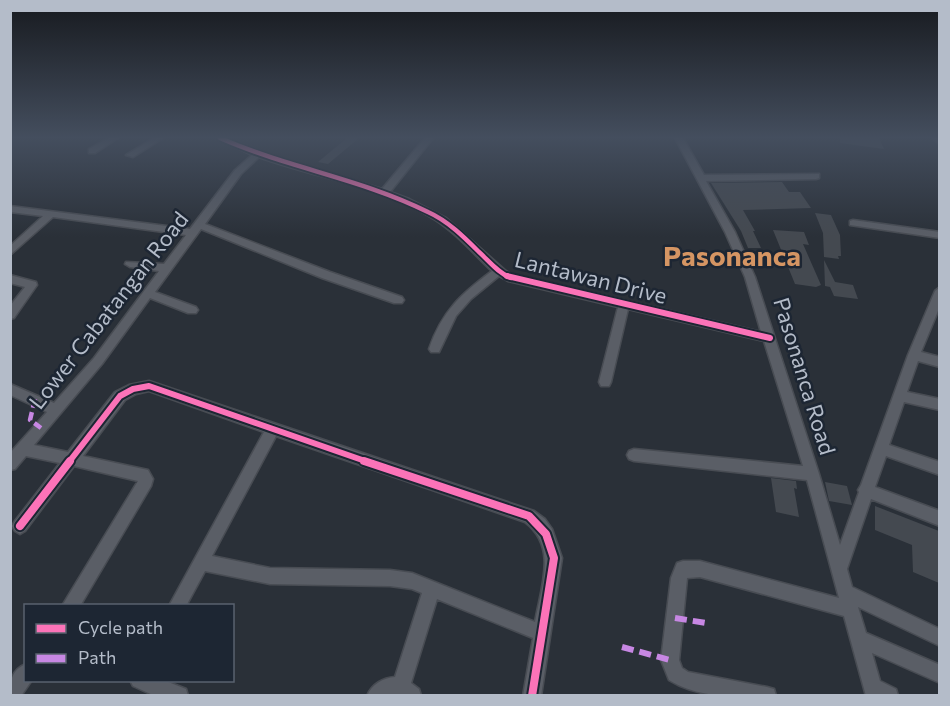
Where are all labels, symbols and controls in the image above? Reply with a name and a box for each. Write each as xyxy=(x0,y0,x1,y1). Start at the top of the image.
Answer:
street label: Lower Cabatangan Road xyxy=(23,206,193,414)
district label: Pasonanca xyxy=(663,238,801,272)
street label: Lantawan Drive xyxy=(512,245,670,309)
street label: Pasonanca Road xyxy=(768,294,842,458)
legend xyxy=(24,604,234,682)
text: Cycle path xyxy=(78,616,163,638)
text: Path xyxy=(78,646,116,668)

